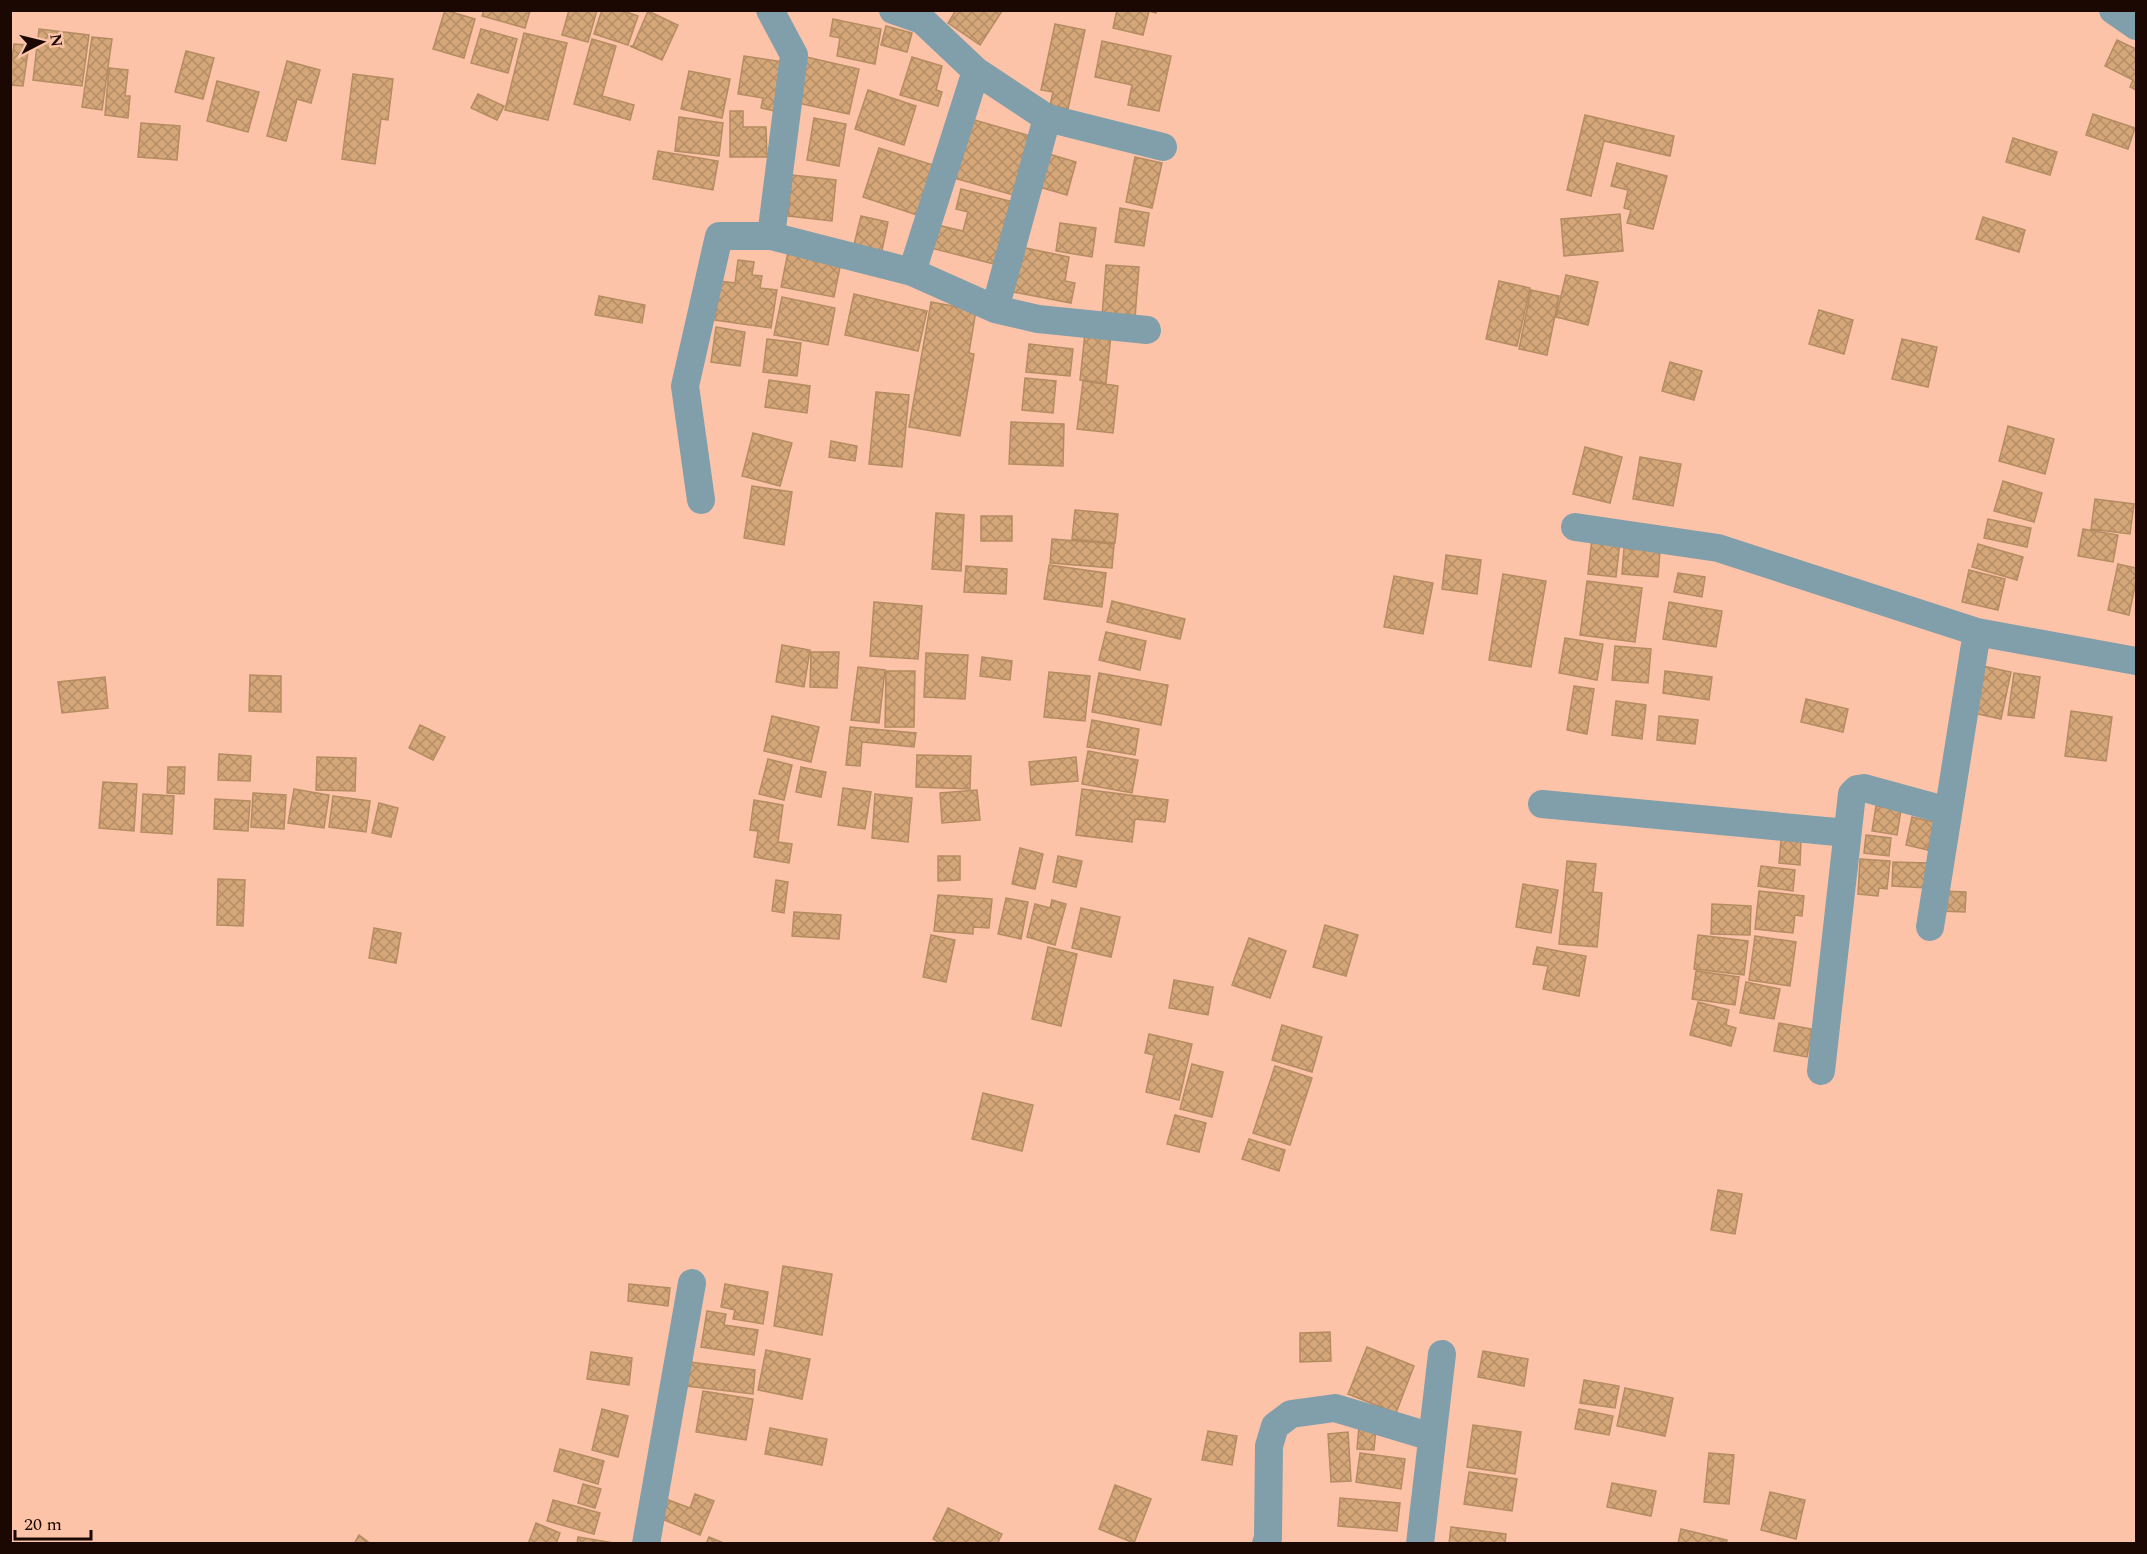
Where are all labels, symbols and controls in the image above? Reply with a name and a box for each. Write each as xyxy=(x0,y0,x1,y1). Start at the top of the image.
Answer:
north arrow xyxy=(12,12,72,72)
text: N xyxy=(43,32,69,48)
scale bar xyxy=(15,1503,92,1541)
text: 20 m xyxy=(24,1511,62,1538)

